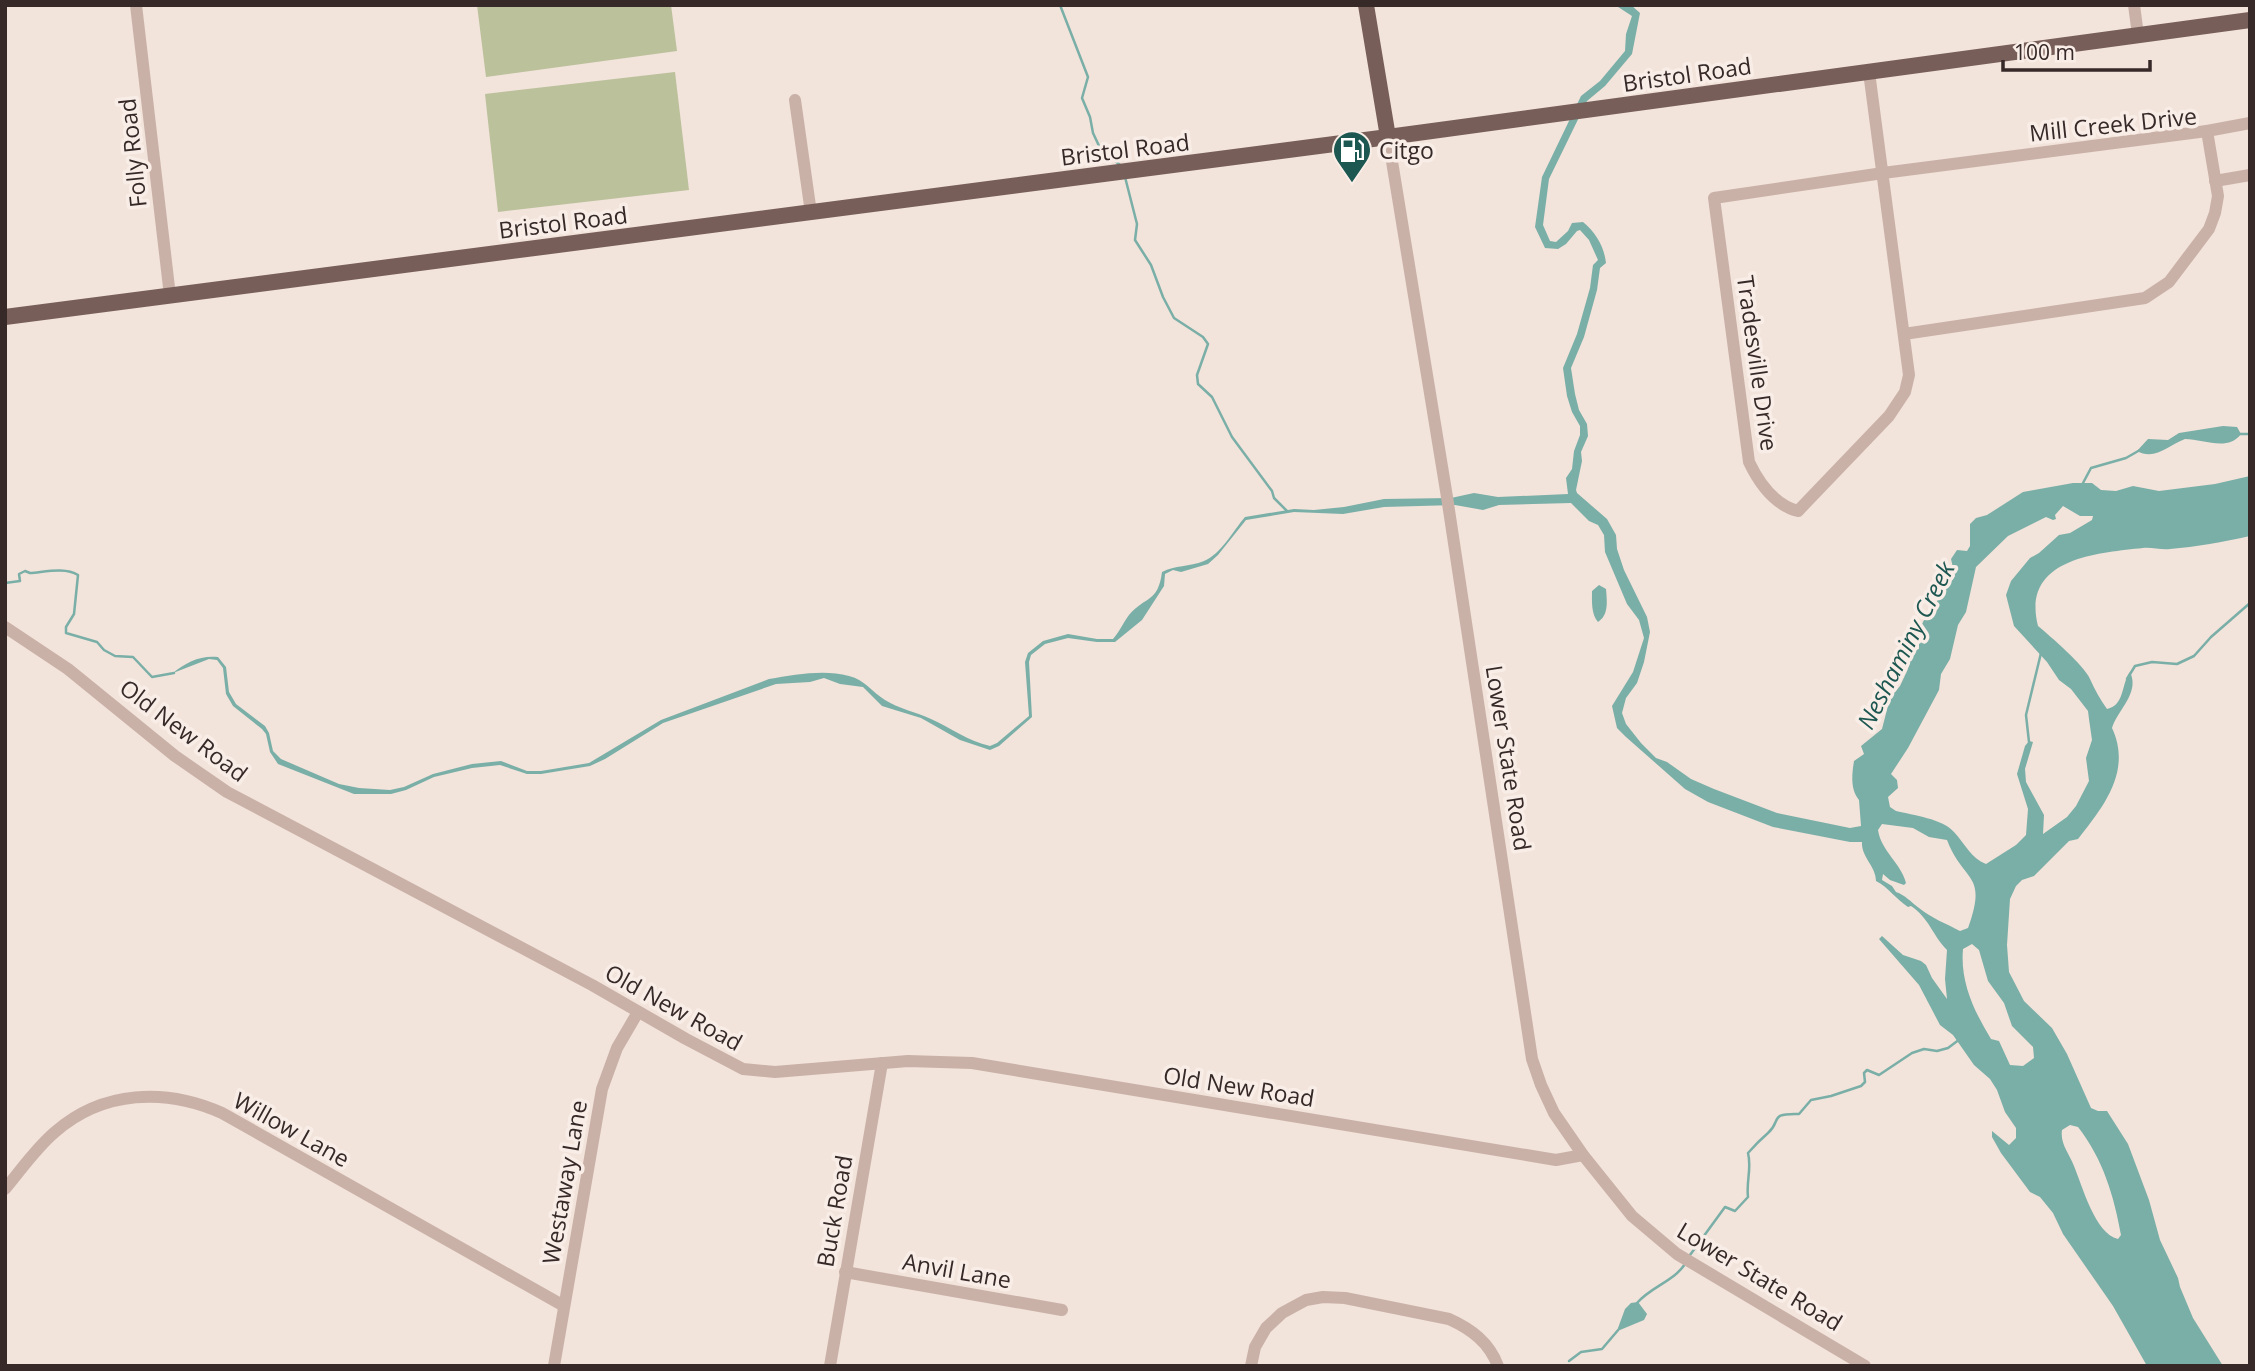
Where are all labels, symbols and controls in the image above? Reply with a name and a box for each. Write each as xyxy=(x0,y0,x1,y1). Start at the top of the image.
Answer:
scale bar xyxy=(2003,28,2150,72)
text: 100 m xyxy=(2014,38,2075,66)
street label: Bristol Road xyxy=(1621,49,1753,99)
street label: Folly Road xyxy=(110,97,154,209)
street label: Mill Creek Drive xyxy=(2028,99,2198,149)
street label: Bristol Road xyxy=(1059,125,1191,173)
fuel station icon: Citgo xyxy=(1331,129,1373,184)
place label: Citgo xyxy=(1379,134,1434,166)
street label: Bristol Road xyxy=(497,198,629,246)
street label: Tradesville Drive xyxy=(1730,273,1786,453)
water label: Neshaminy Creek xyxy=(1849,554,1962,734)
street label: Lower State Road xyxy=(1479,663,1539,853)
street label: Old New Road xyxy=(113,671,255,789)
street label: Old New Road xyxy=(599,956,749,1058)
street label: Old New Road xyxy=(1161,1058,1317,1114)
street label: Willow Lane xyxy=(228,1084,356,1174)
street label: Westaway Lane xyxy=(534,1097,594,1267)
street label: Buck Road xyxy=(808,1153,860,1269)
street label: Lower State Road xyxy=(1671,1214,1849,1338)
street label: Anvil Lane xyxy=(900,1245,1014,1295)

